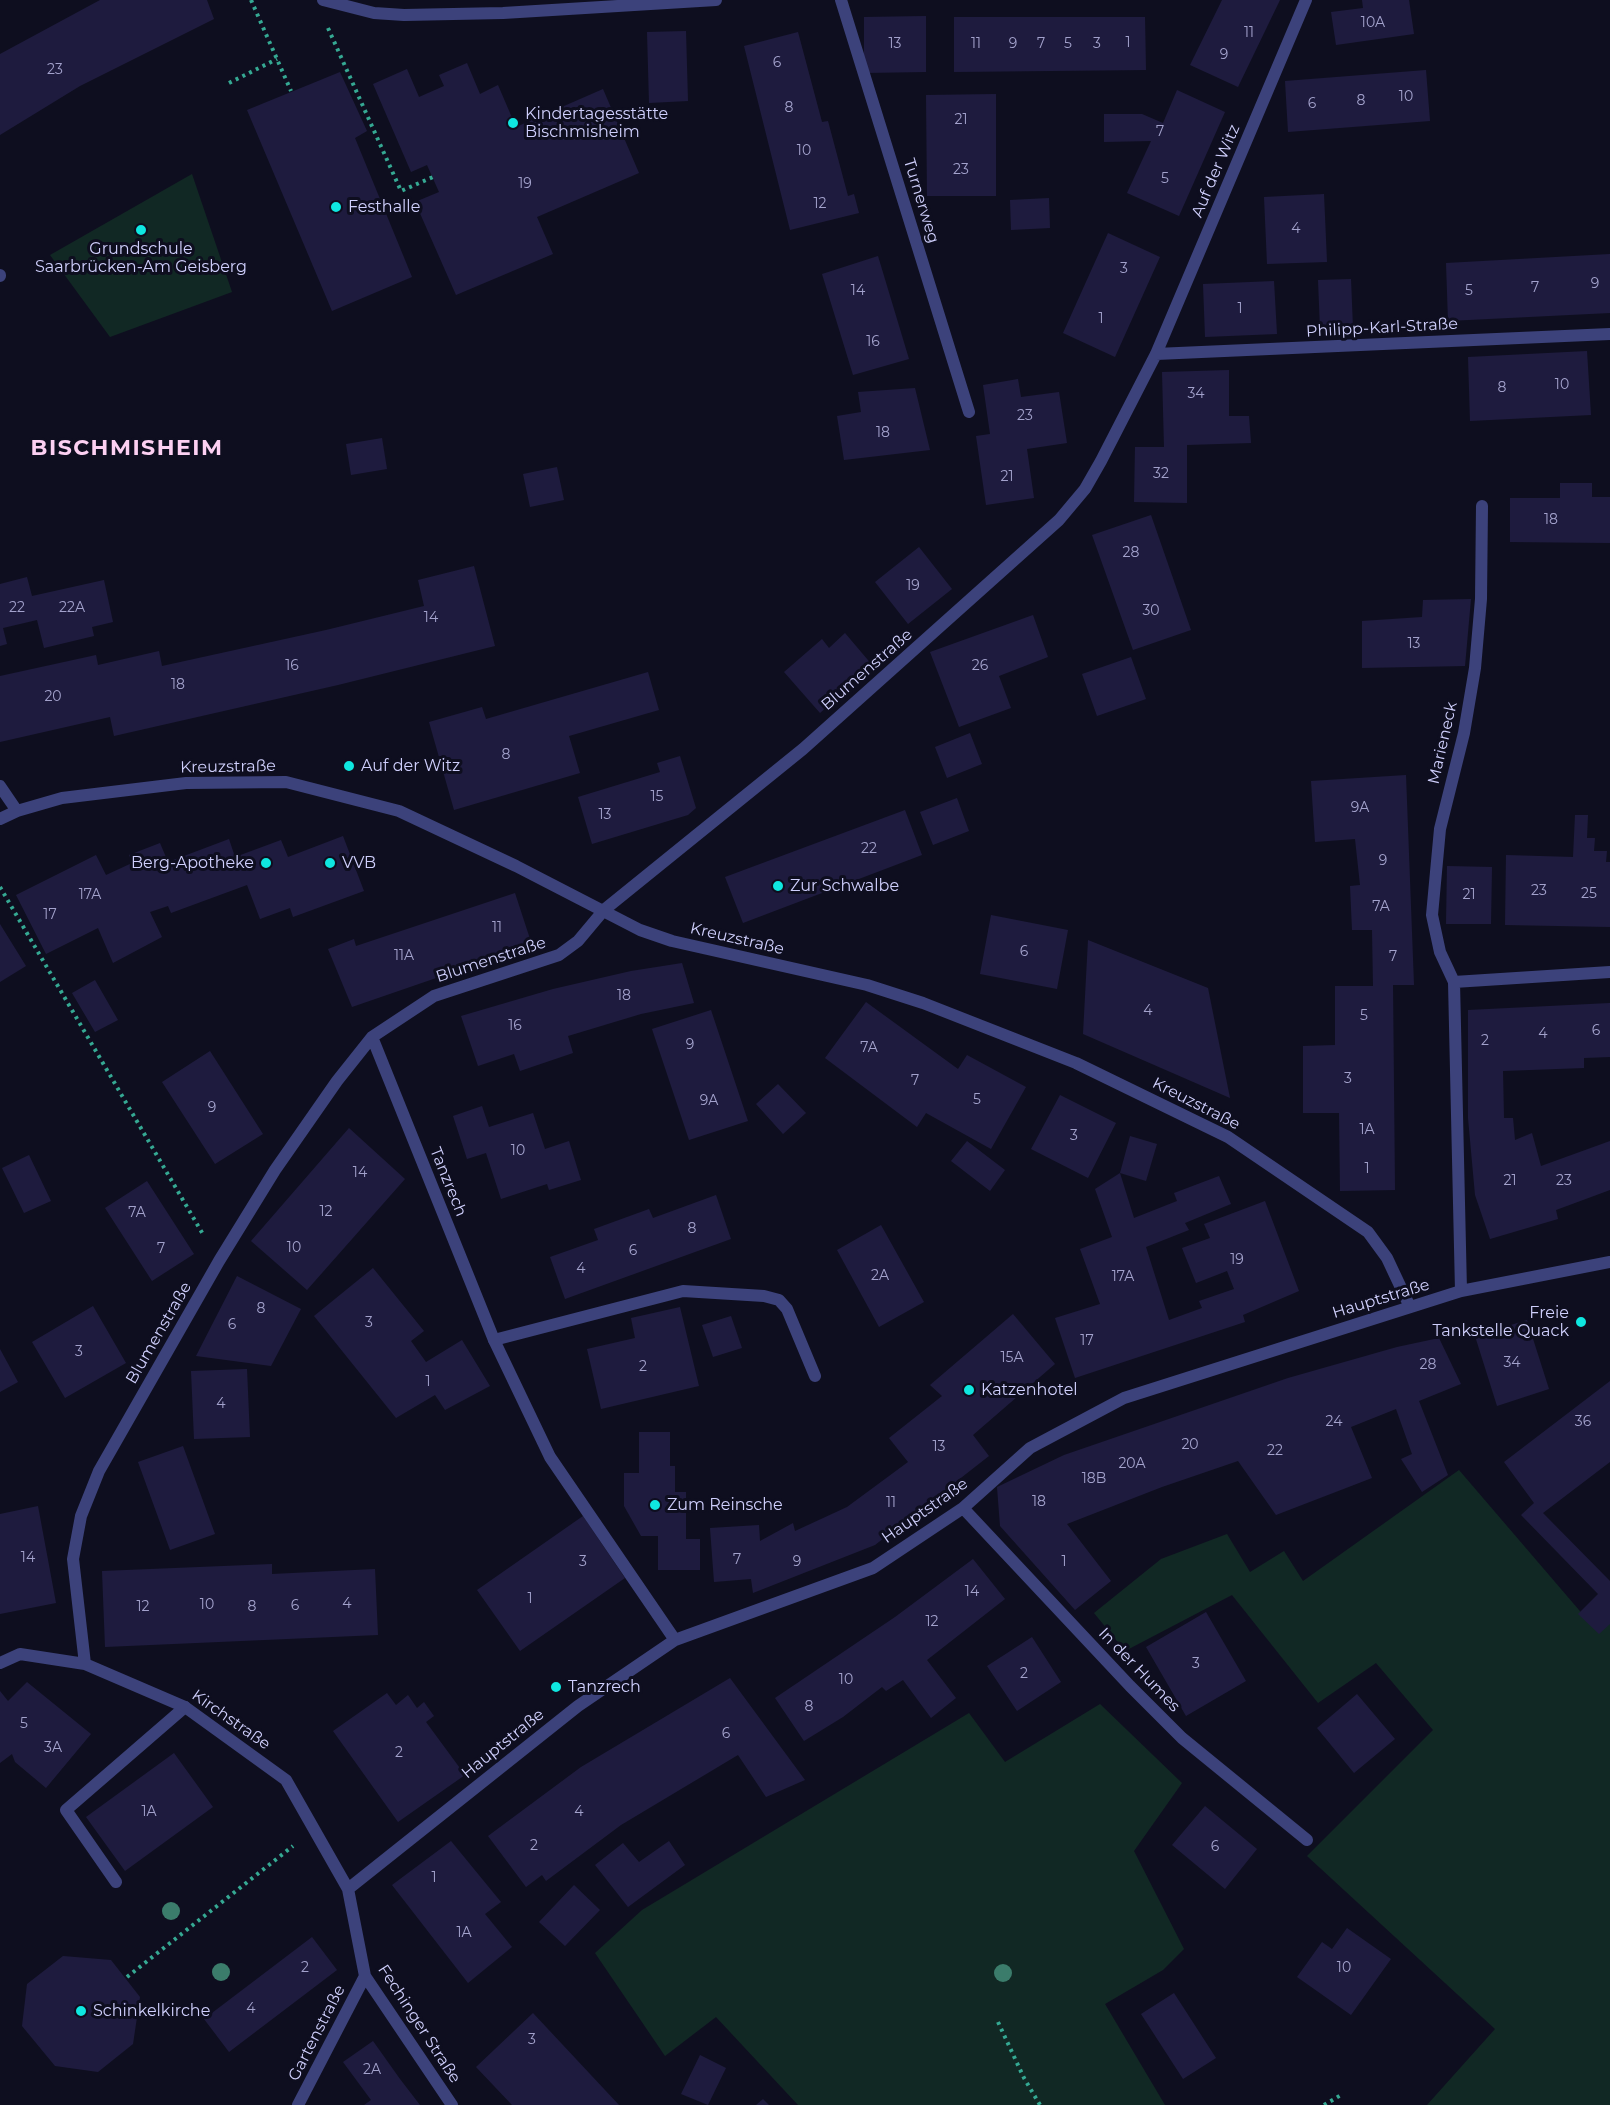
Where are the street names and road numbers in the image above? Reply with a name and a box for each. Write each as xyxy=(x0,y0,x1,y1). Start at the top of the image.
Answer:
street label: Auf der Witz xyxy=(1188,122,1244,220)
street label: Turnerweg xyxy=(899,156,943,246)
street label: Philipp-Karl-Straße xyxy=(1306,314,1458,342)
street label: Blumenstraße xyxy=(818,625,916,715)
street label: Marieneck xyxy=(1424,700,1462,786)
street label: Kreuzstraße xyxy=(180,757,276,777)
street label: Kreuzstraße xyxy=(688,919,786,959)
street label: Blumenstraße xyxy=(434,933,548,987)
street label: Kreuzstraße xyxy=(1149,1074,1243,1134)
street label: Tanzrech xyxy=(425,1145,471,1219)
street label: Hauptstraße xyxy=(1330,1275,1432,1323)
street label: Blumenstraße xyxy=(122,1279,196,1387)
street label: Hauptstraße xyxy=(878,1474,972,1548)
street label: In der Humes xyxy=(1094,1624,1184,1716)
street label: Kirchstraße xyxy=(188,1686,274,1754)
street label: Hauptstraße xyxy=(458,1705,548,1783)
street label: Fechinger Straße xyxy=(374,1961,464,2087)
street label: Gartenstraße xyxy=(285,1982,349,2084)

